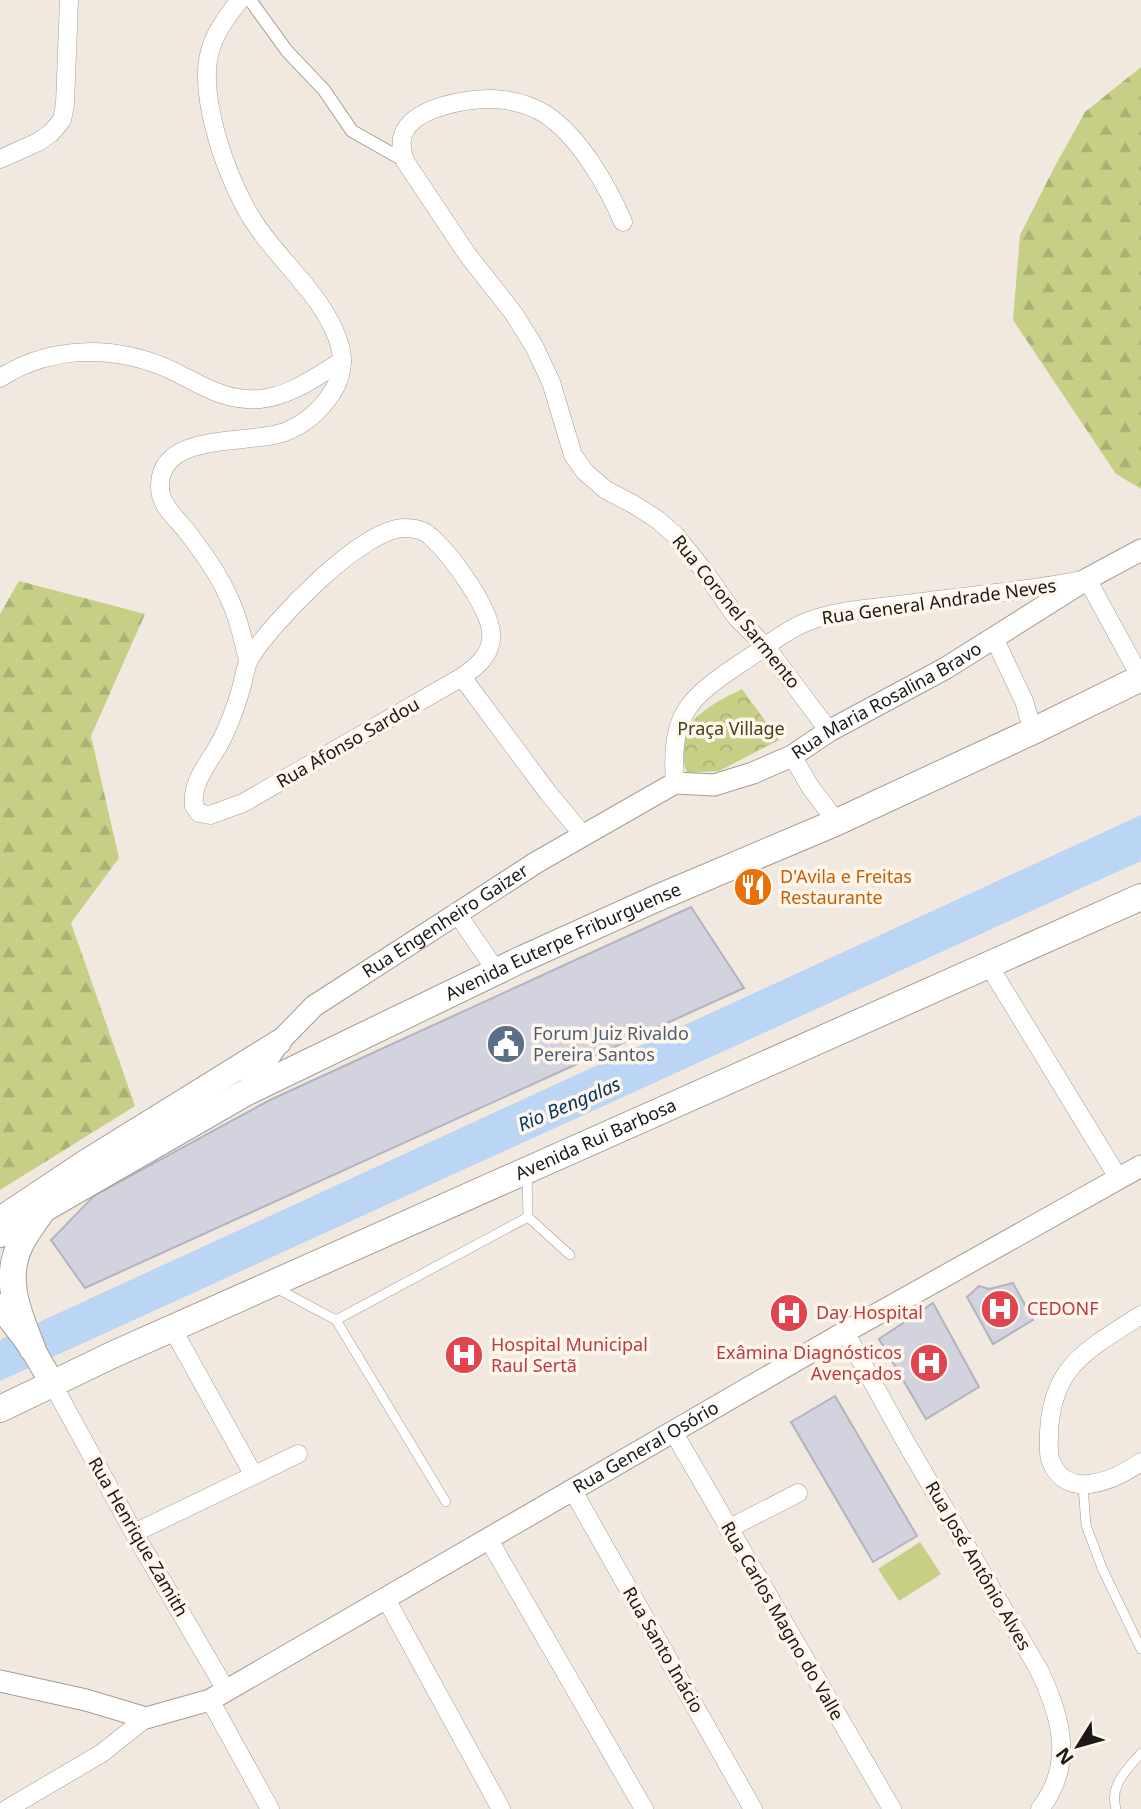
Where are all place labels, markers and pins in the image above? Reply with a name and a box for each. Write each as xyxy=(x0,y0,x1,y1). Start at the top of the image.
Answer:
place label: D'Avila e Freitas Restaurante xyxy=(780,864,912,909)
restaurant icon: D'Avila e Freitas Restaurante xyxy=(732,866,774,908)
place label: Forum Juiz Rivaldo Pereira Santos xyxy=(533,1021,689,1066)
public building icon: Forum Juiz Rivaldo Pereira Santos xyxy=(485,1023,527,1065)
hospital icon: CEDONF xyxy=(979,1288,1021,1330)
hospital icon: Day Hospital xyxy=(768,1292,810,1334)
place label: CEDONF xyxy=(1027,1296,1099,1320)
place label: Day Hospital xyxy=(816,1300,923,1324)
place label: Hospital Municipal Raul Sertã xyxy=(491,1332,648,1377)
hospital icon: Hospital Municipal Raul Sertã xyxy=(443,1334,485,1376)
place label: Exâmina Diagnósticos Avençados xyxy=(716,1340,902,1385)
hospital icon: Exâmina Diagnósticos Avençados xyxy=(908,1342,950,1384)

